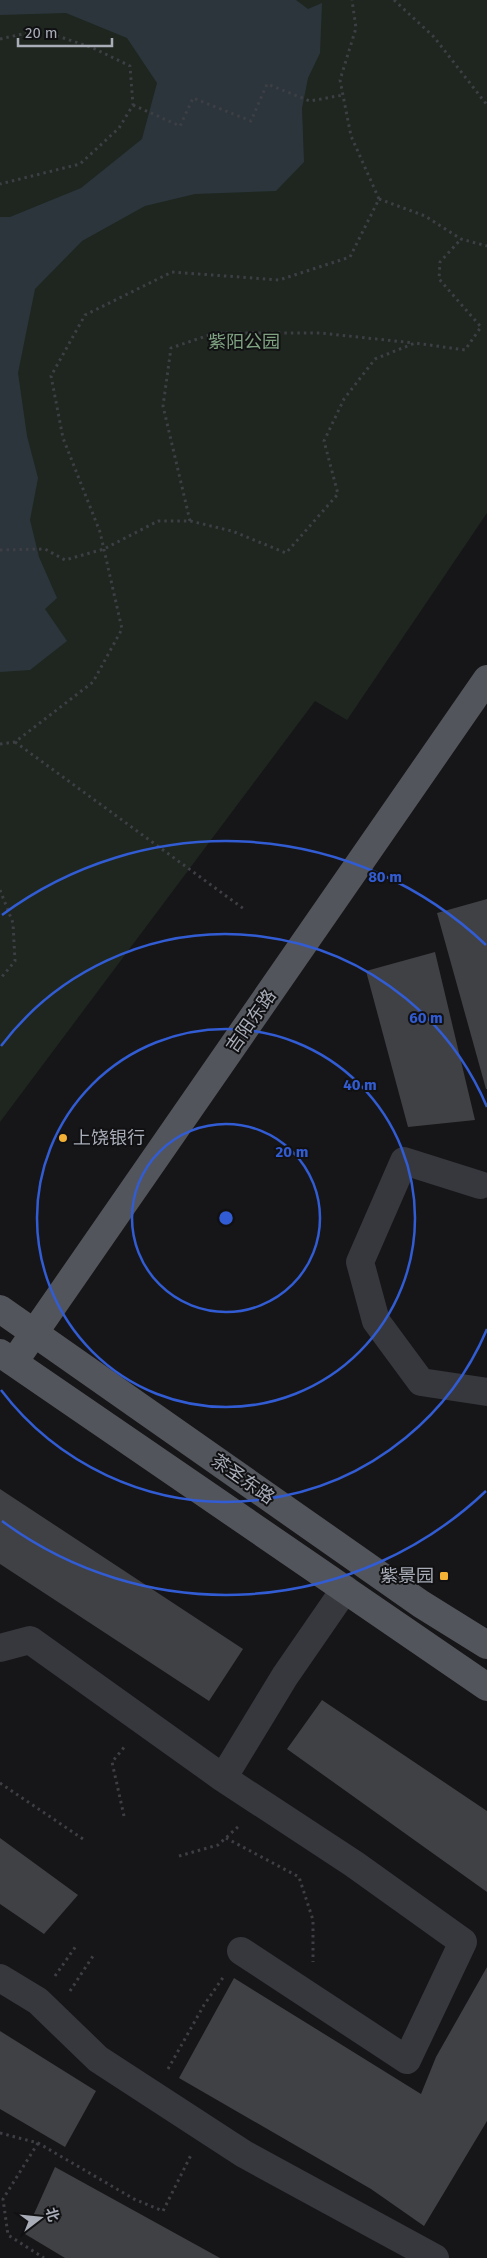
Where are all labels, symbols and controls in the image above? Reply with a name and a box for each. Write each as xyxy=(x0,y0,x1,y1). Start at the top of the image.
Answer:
scale bar xyxy=(18,15,111,47)
text: 20 m xyxy=(25,24,58,42)
park label: 紫阳公园 xyxy=(208,331,280,353)
text: 80 m xyxy=(368,868,402,886)
street label: 吉阳东路 xyxy=(221,985,281,1057)
text: 60 m xyxy=(409,1009,443,1027)
text: 40 m xyxy=(343,1076,377,1094)
place label: 上饶银行 xyxy=(73,1127,145,1149)
marker: 上饶银行 xyxy=(57,1132,69,1144)
text: 20 m xyxy=(276,1143,308,1161)
centre of rings xyxy=(217,1209,235,1227)
street label: 茶圣东路 xyxy=(207,1449,279,1509)
place label: 紫景园 xyxy=(380,1565,434,1587)
marker: 紫景园 xyxy=(438,1570,450,1582)
north arrow xyxy=(15,2193,65,2243)
text: 北 xyxy=(42,2205,62,2224)

